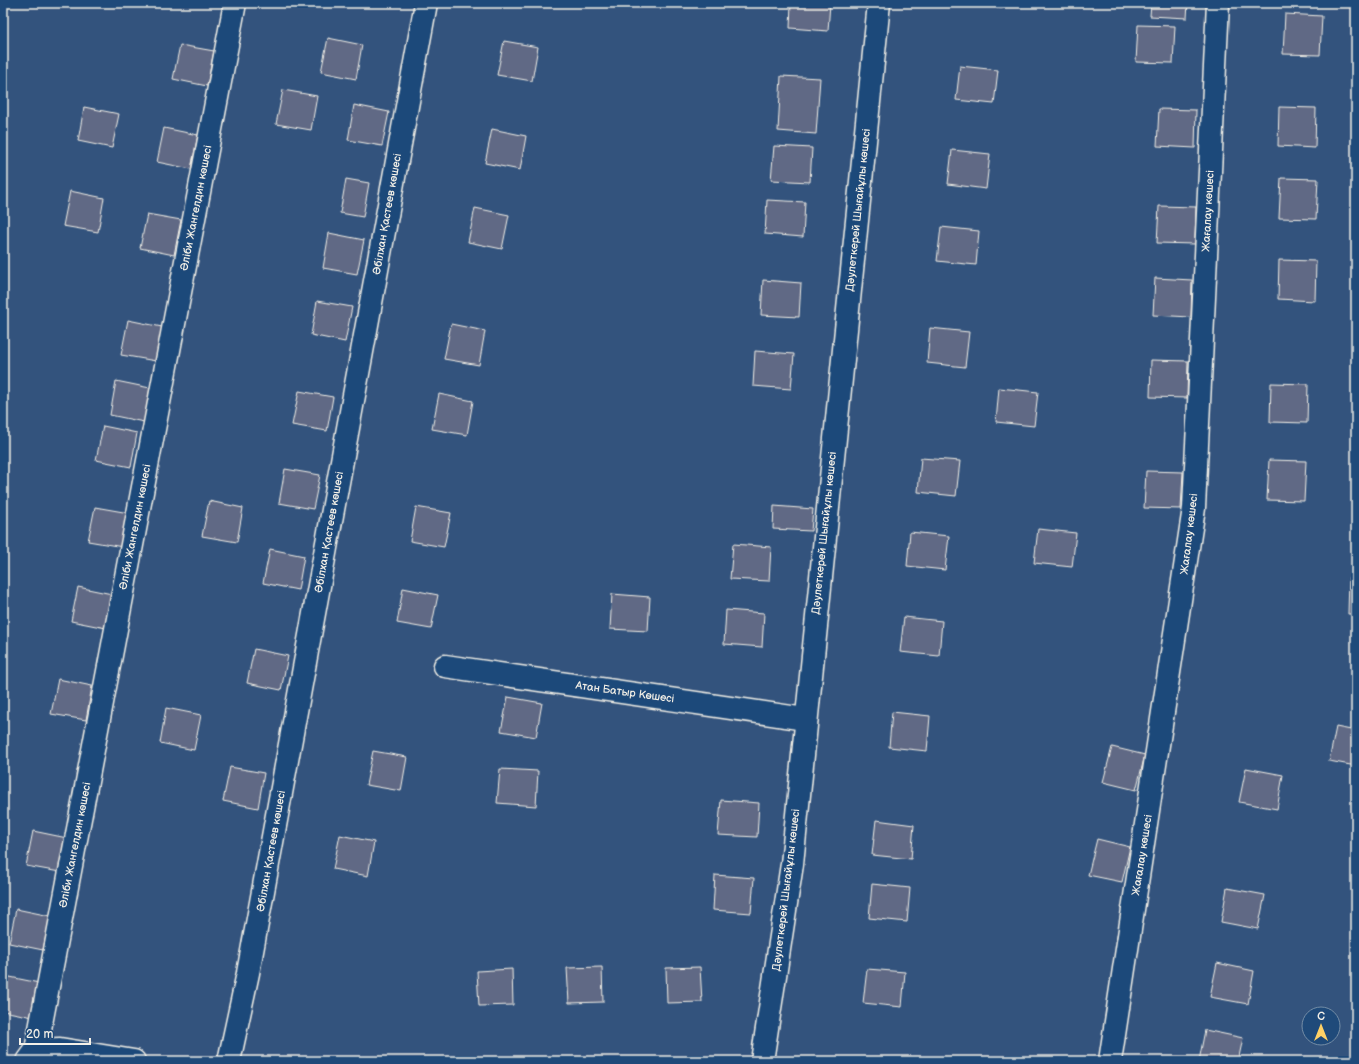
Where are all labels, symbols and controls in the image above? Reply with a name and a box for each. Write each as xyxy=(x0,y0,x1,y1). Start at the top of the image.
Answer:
street label: Дәулеткерей Шығайұлы көшесі xyxy=(843,128,873,292)
street label: Әліби Жангелдин көшесі xyxy=(177,144,215,272)
street label: Әбілхан Қастеев көшесі xyxy=(370,152,404,276)
street label: Жағалау көшесі xyxy=(1199,170,1217,252)
street label: Дәулеткерей Шығайұлы көшесі xyxy=(809,451,839,615)
street label: Әліби Жангелдин көшесі xyxy=(116,463,154,591)
street label: Әбілхан Қастеев көшесі xyxy=(312,470,346,594)
street label: Жағалау көшесі xyxy=(1178,493,1200,575)
street label: Атан Батыр Көшесі xyxy=(574,679,675,705)
street label: Әліби Жангелдин көшесі xyxy=(56,781,94,909)
street label: Әбілхан Қастеев көшесі xyxy=(254,789,288,913)
street label: Дәулеткерей Шығайұлы көшесі xyxy=(770,808,802,972)
street label: Жағалау көшесі xyxy=(1129,814,1155,896)
north arrow xyxy=(1301,1006,1341,1046)
text: С xyxy=(1317,1010,1325,1023)
scale bar xyxy=(20,1020,90,1046)
text: 20 m xyxy=(26,1027,53,1042)

